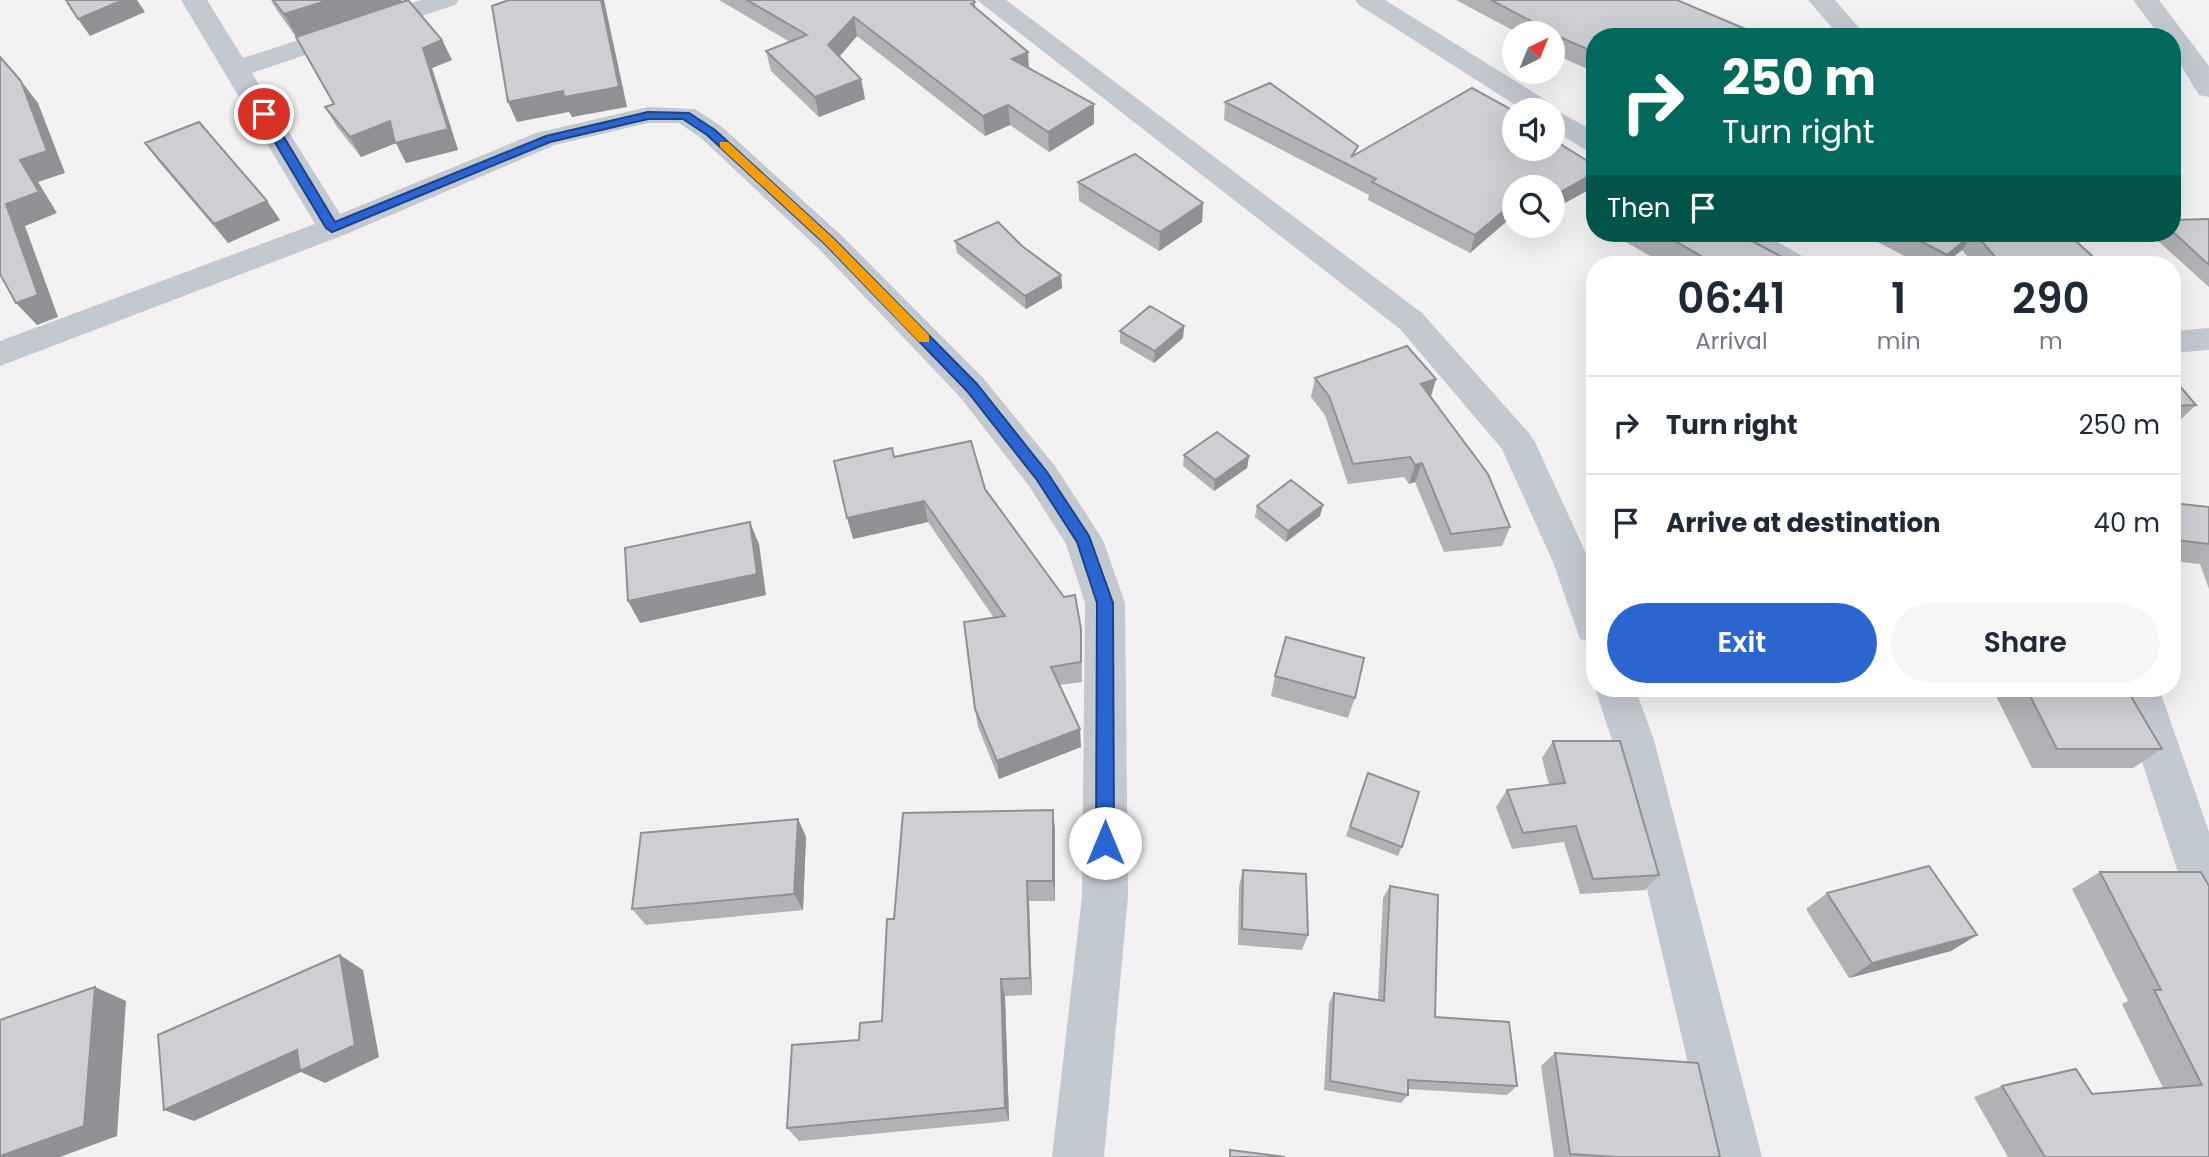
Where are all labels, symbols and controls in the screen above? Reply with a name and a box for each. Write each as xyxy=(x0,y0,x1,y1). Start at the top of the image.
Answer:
north arrow xyxy=(1502,21,1564,84)
map controls xyxy=(1502,21,1565,238)
text: 250 m xyxy=(1722,44,1876,112)
icon: right xyxy=(1607,56,1698,147)
pin xyxy=(234,84,294,144)
icon: arrive xyxy=(245,95,283,133)
button: sound xyxy=(1502,98,1565,161)
text: Turn right xyxy=(1722,109,1874,154)
button: search xyxy=(1502,175,1565,238)
icon: arrive xyxy=(1684,189,1722,227)
text: Then xyxy=(1607,190,1670,226)
text: 06:41 xyxy=(1677,269,1785,328)
text: 1 xyxy=(1891,269,1906,328)
text: 290 xyxy=(2012,269,2090,328)
text: Arrival xyxy=(1695,325,1768,357)
text: min xyxy=(1877,325,1921,357)
text: m xyxy=(2039,325,2063,357)
icon: right xyxy=(1607,406,1645,444)
text: Turn right xyxy=(1666,407,1798,443)
text: 250 m xyxy=(2079,407,2160,443)
icon: arrive xyxy=(1607,504,1645,542)
text: Arrive at destination xyxy=(1666,505,1941,541)
text: 40 m xyxy=(2094,505,2160,541)
button: Exit xyxy=(1607,603,1877,683)
button: Share xyxy=(1891,603,2160,683)
position arrow xyxy=(1068,806,1142,880)

